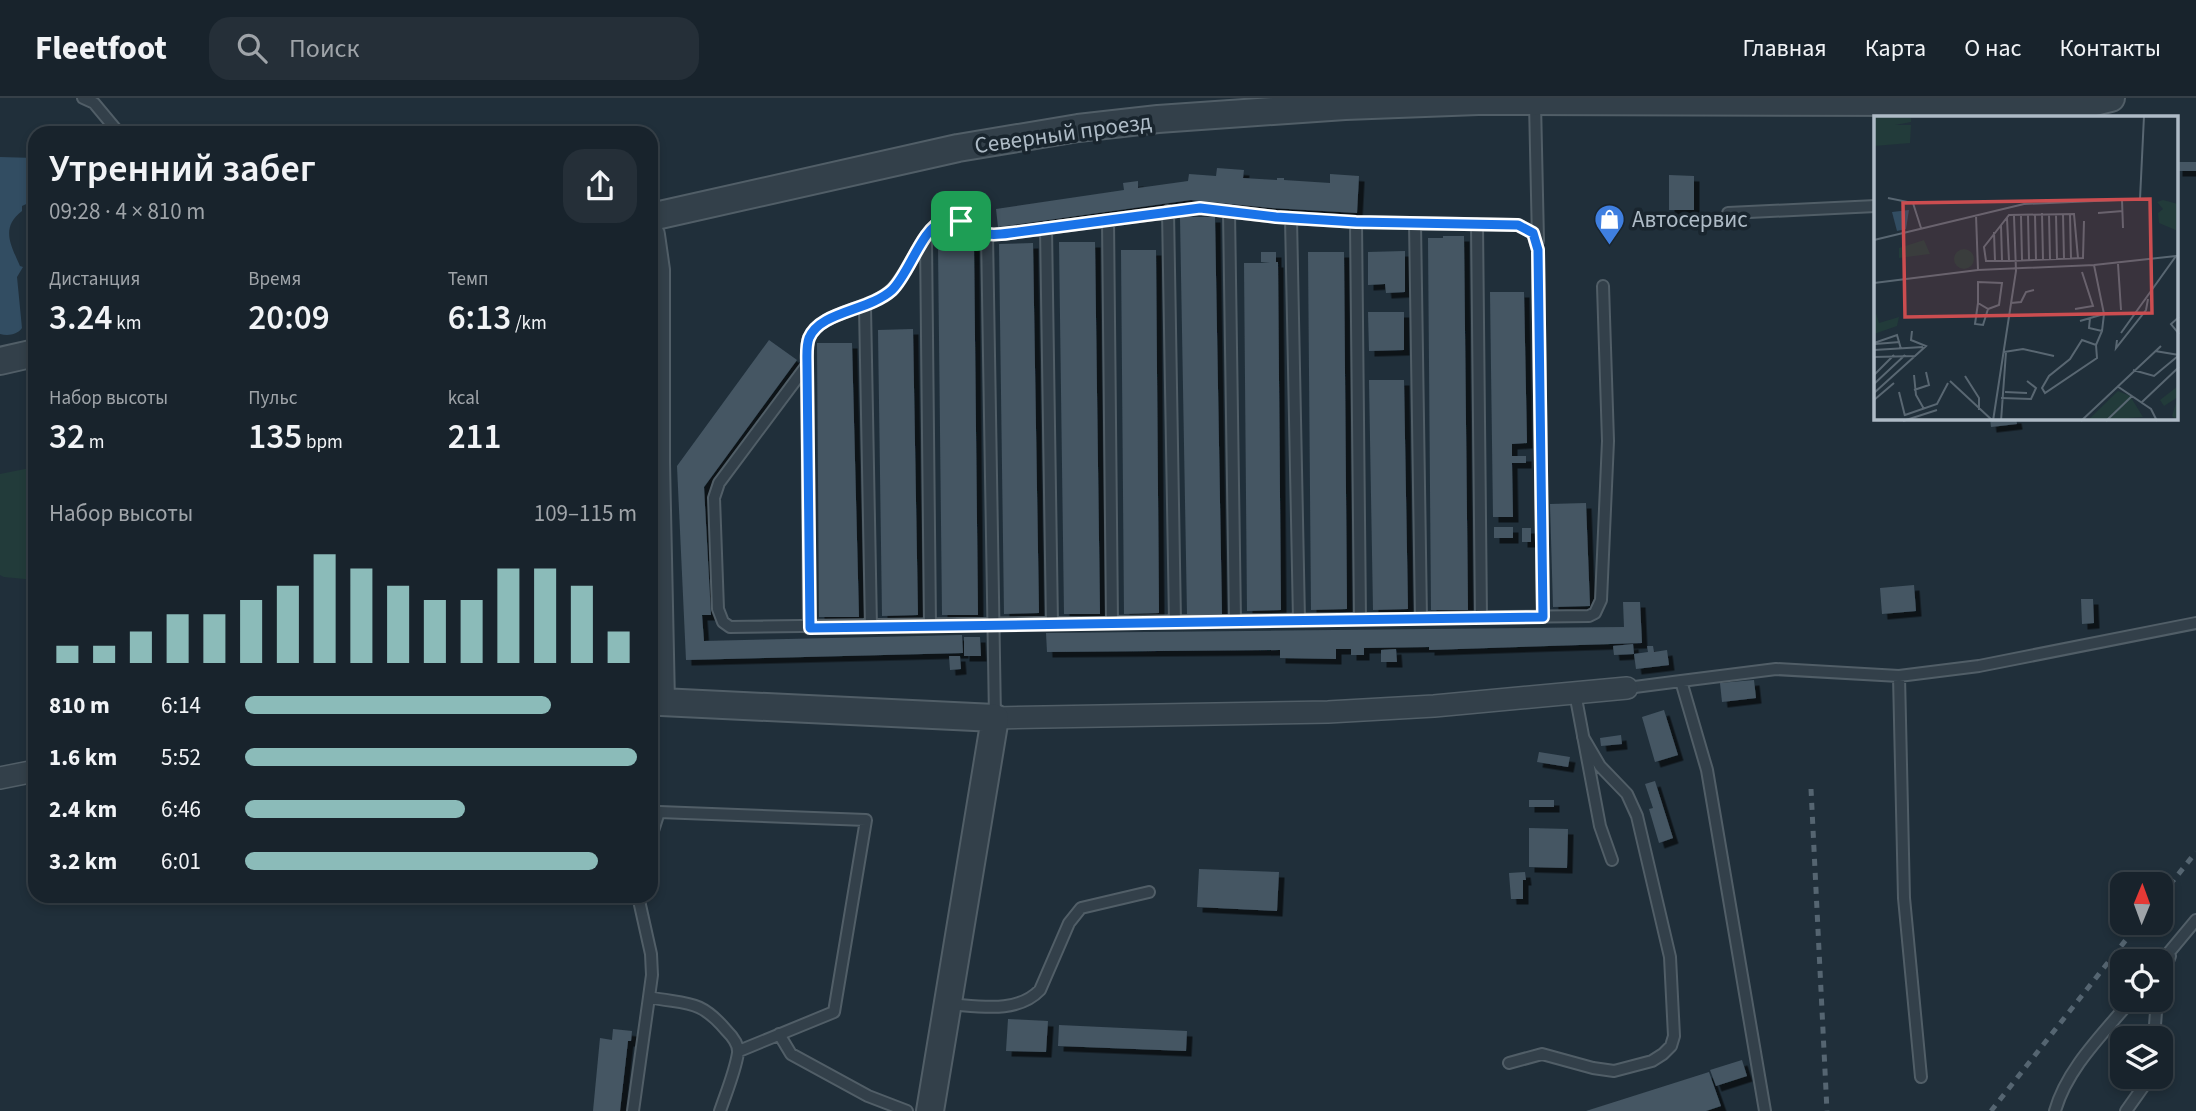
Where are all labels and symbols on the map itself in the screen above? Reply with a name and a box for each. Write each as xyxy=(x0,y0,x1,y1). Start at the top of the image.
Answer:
street label: Северный проезд xyxy=(972,105,1154,162)
inset map xyxy=(1874,116,2178,420)
pin xyxy=(931,191,991,251)
shop icon: Автосервис xyxy=(1592,202,1626,246)
place label: Автосервис xyxy=(1632,203,1748,236)
north arrow xyxy=(2110,872,2174,934)

